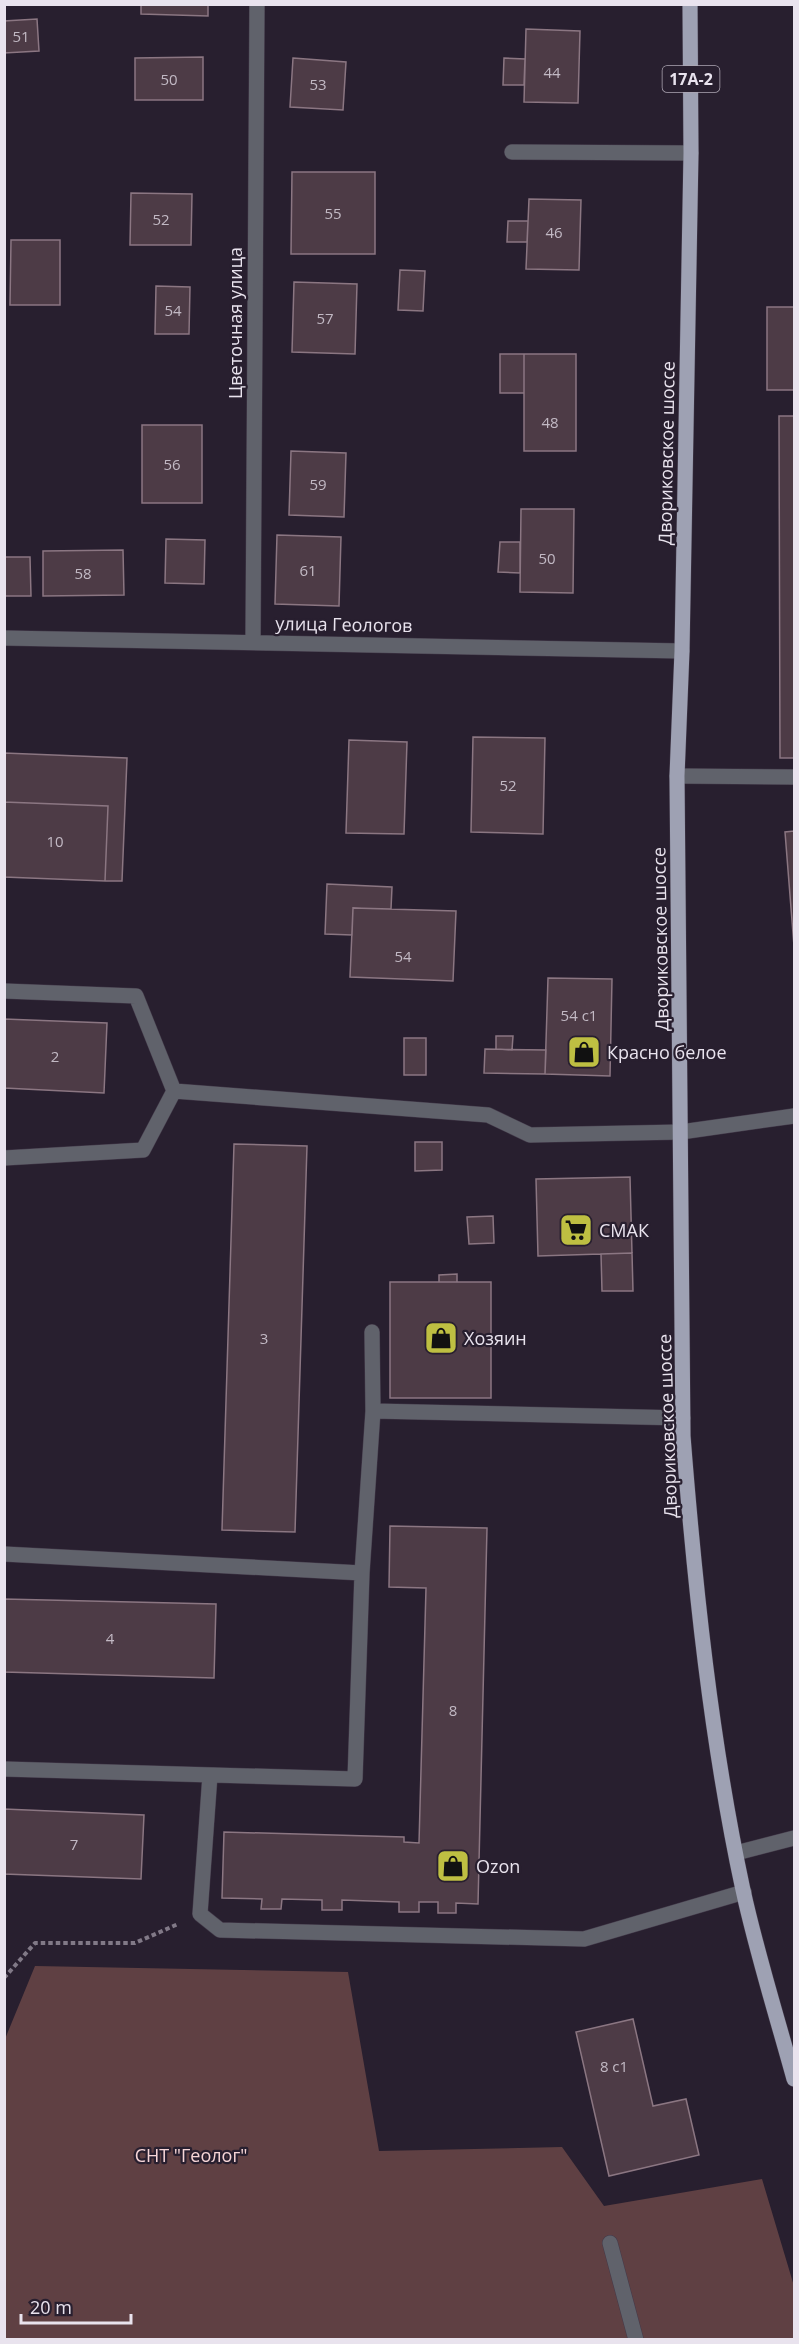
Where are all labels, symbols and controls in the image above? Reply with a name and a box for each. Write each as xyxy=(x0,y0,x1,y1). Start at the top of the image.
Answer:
house number: 51 xyxy=(12,26,30,46)
house number: 44 xyxy=(543,62,561,82)
road number: 17А-2 xyxy=(662,66,720,92)
house number: 50 xyxy=(160,69,178,89)
house number: 53 xyxy=(309,74,327,94)
house number: 55 xyxy=(324,203,342,223)
house number: 52 xyxy=(152,209,170,229)
house number: 46 xyxy=(545,222,563,242)
street label: Цветочная улица xyxy=(223,247,247,399)
house number: 54 xyxy=(164,300,182,320)
house number: 57 xyxy=(316,308,334,328)
street label: Двориковское шоссе xyxy=(652,361,680,545)
house number: 48 xyxy=(541,412,559,432)
house number: 56 xyxy=(163,454,181,474)
house number: 59 xyxy=(309,474,327,494)
house number: 50 xyxy=(538,548,556,568)
house number: 61 xyxy=(299,560,317,580)
house number: 58 xyxy=(74,563,92,583)
street label: улица Геологов xyxy=(275,611,413,637)
house number: 52 xyxy=(499,775,517,795)
house number: 10 xyxy=(46,831,64,851)
street label: Двориковское шоссе xyxy=(646,847,674,1031)
house number: 54 xyxy=(394,946,412,966)
house number: 54 с1 xyxy=(561,1005,597,1025)
shop icon: Красно белое xyxy=(566,1034,602,1070)
place label: Красно белое xyxy=(607,1040,727,1064)
house number: 2 xyxy=(51,1046,59,1066)
supermarket icon: СМАК xyxy=(558,1212,594,1248)
place label: СМАК xyxy=(599,1218,649,1242)
shop icon: Хозяин xyxy=(423,1320,459,1356)
place label: Хозяин xyxy=(464,1326,527,1350)
house number: 3 xyxy=(260,1328,268,1348)
street label: Двориковское шоссе xyxy=(652,1334,682,1518)
house number: 4 xyxy=(106,1628,115,1648)
house number: 8 xyxy=(449,1700,457,1720)
house number: 7 xyxy=(70,1834,78,1854)
shop icon: Ozon xyxy=(435,1848,471,1884)
place label: Ozon xyxy=(476,1854,520,1878)
house number: 8 с1 xyxy=(600,2056,628,2076)
park label: СНТ "Геолог" xyxy=(135,2143,247,2167)
scale bar xyxy=(21,2287,130,2325)
text: 20 m xyxy=(30,2295,72,2319)

